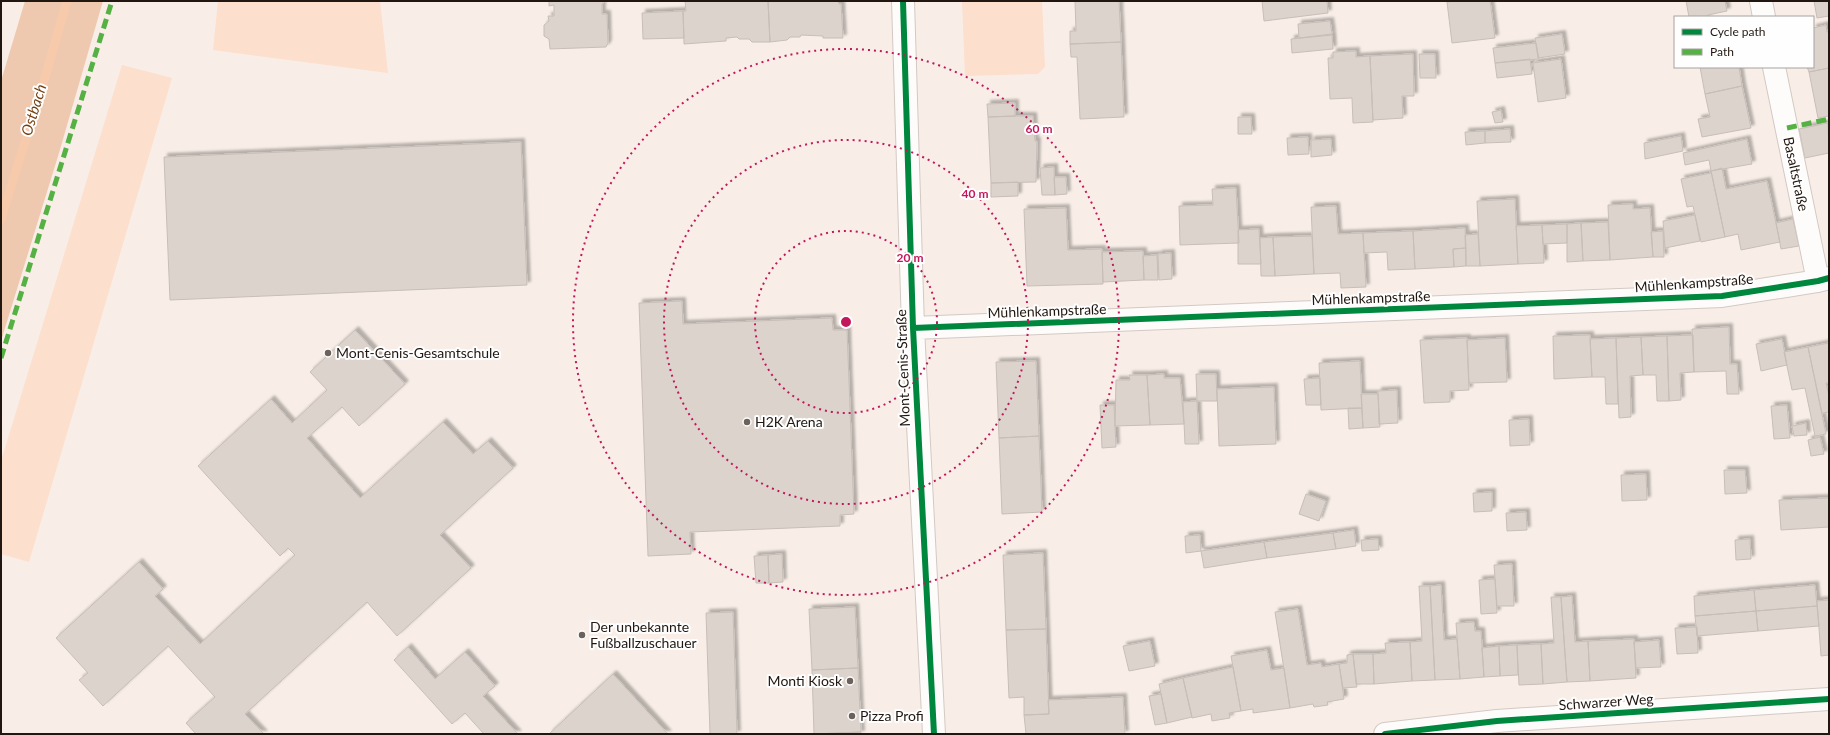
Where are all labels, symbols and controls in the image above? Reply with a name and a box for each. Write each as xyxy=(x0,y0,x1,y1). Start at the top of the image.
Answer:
legend xyxy=(1674,16,1814,68)
text: Cycle path xyxy=(1710,24,1765,39)
text: Path xyxy=(1710,44,1734,59)
water label: Ostbach xyxy=(17,82,49,138)
text: 60 m xyxy=(1026,121,1052,136)
street label: Basaltstraße xyxy=(1780,135,1813,213)
text: 40 m xyxy=(962,186,988,201)
text: 20 m xyxy=(897,250,923,265)
street label: Mühlenkampstraße xyxy=(1634,270,1754,295)
street label: Mühlenkampstraße xyxy=(1311,287,1431,308)
street label: Mühlenkampstraße xyxy=(987,300,1107,321)
street label: Mont-Cenis-Straße xyxy=(892,309,913,427)
centre of rings xyxy=(839,315,853,329)
place label: Mont-Cenis-Gesamtschule xyxy=(336,344,500,361)
marker: Mont-Cenis-Gesamtschule xyxy=(323,348,333,358)
place label: H2K Arena xyxy=(755,413,823,430)
marker: H2K Arena xyxy=(742,417,752,427)
place label: Der unbekannte Fußballzuschauer xyxy=(590,618,697,651)
marker: Der unbekannte Fußballzuschauer xyxy=(577,630,587,640)
place label: Monti Kiosk xyxy=(768,672,843,689)
marker: Monti Kiosk xyxy=(845,676,855,686)
street label: Schwarzer Weg xyxy=(1558,690,1654,713)
place label: Pizza Profi xyxy=(860,707,924,724)
marker: Pizza Profi xyxy=(847,711,857,721)

